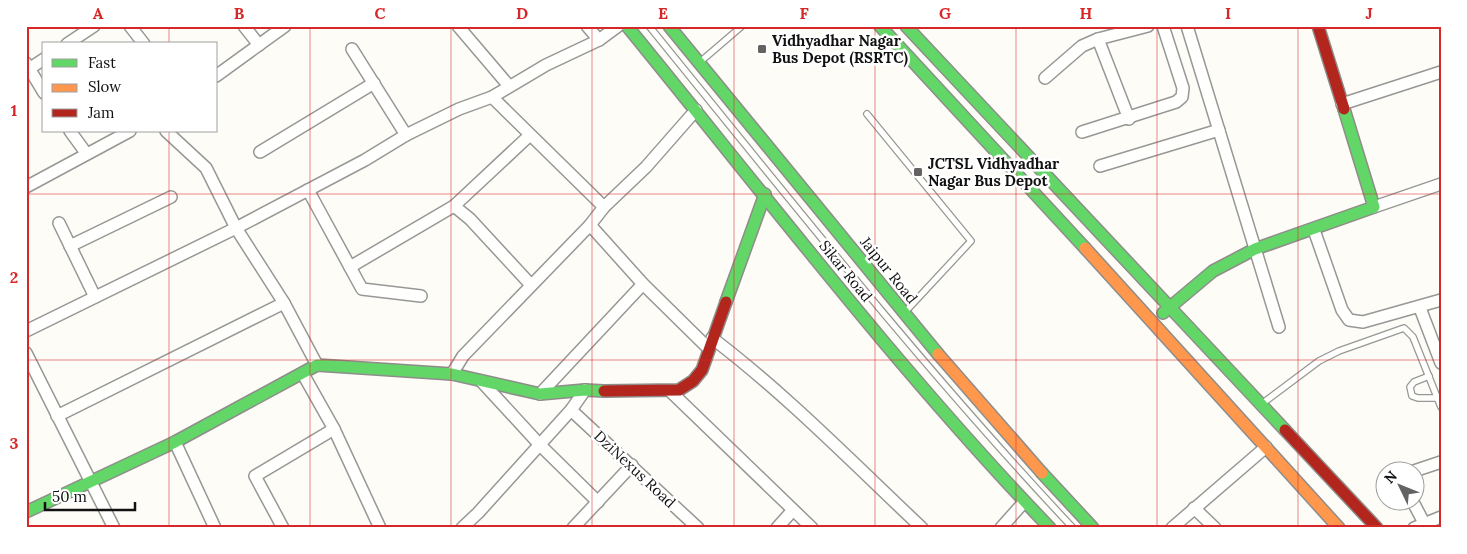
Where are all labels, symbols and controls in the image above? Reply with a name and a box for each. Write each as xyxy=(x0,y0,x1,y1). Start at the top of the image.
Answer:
text: A xyxy=(93,3,104,23)
text: B xyxy=(234,3,245,23)
text: C xyxy=(374,3,386,23)
text: D xyxy=(516,3,528,23)
text: E xyxy=(658,3,668,23)
text: F xyxy=(799,3,809,23)
text: G xyxy=(939,3,951,23)
text: H xyxy=(1080,3,1093,23)
text: I xyxy=(1225,3,1231,23)
text: J xyxy=(1365,3,1373,23)
place label: Vidhyadhar Nagar Bus Depot (RSRTC) xyxy=(772,31,908,68)
legend xyxy=(42,42,218,132)
marker: Vidhyadhar Nagar Bus Depot (RSRTC) xyxy=(756,43,768,55)
text: Fast xyxy=(88,53,116,72)
text: Slow xyxy=(88,77,121,96)
text: 1 xyxy=(11,100,17,120)
text: Jam xyxy=(87,103,115,122)
place label: JCTSL Vidhyadhar Nagar Bus Depot xyxy=(928,154,1060,190)
marker: JCTSL Vidhyadhar Nagar Bus Depot xyxy=(912,166,924,178)
street label: Jaipur Road xyxy=(856,232,922,307)
street label: Sikar Road xyxy=(815,236,877,306)
text: 2 xyxy=(10,267,18,287)
street label: DziNexus Road xyxy=(590,426,680,512)
text: 3 xyxy=(10,433,19,453)
north arrow xyxy=(1374,462,1424,512)
text: N xyxy=(1380,467,1401,487)
scale bar xyxy=(45,479,135,511)
text: 50 m xyxy=(52,487,87,506)

